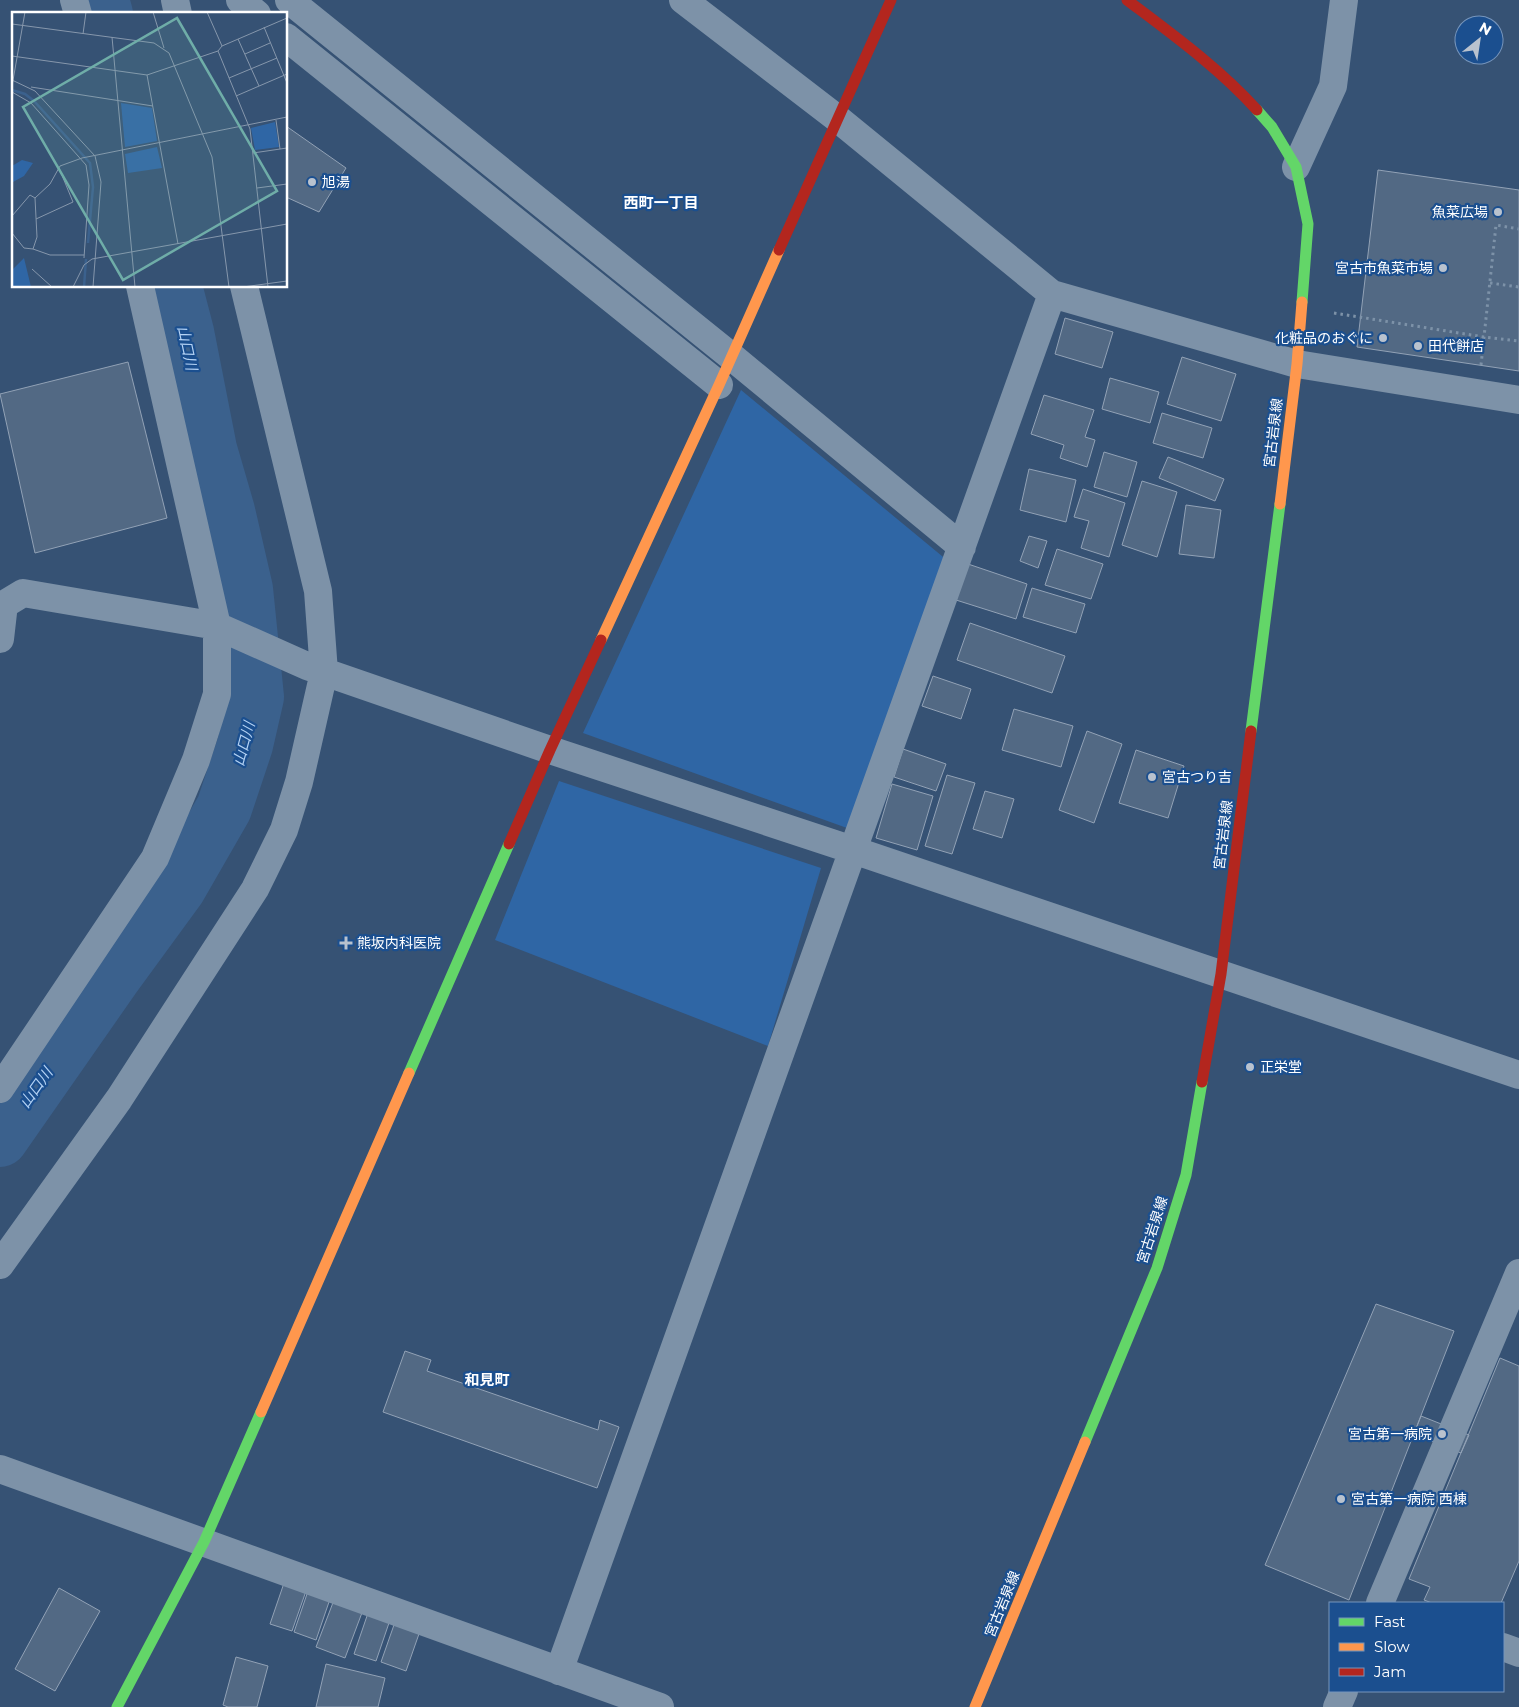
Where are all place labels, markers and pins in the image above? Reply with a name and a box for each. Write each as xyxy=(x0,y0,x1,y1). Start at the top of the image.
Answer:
place label: 旭湯 xyxy=(322,173,350,191)
marker: 旭湯 xyxy=(306,176,318,188)
place label: 魚菜広場 xyxy=(1432,203,1488,221)
marker: 魚菜広場 xyxy=(1492,206,1504,218)
place label: 宮古市魚菜市場 xyxy=(1335,259,1433,277)
marker: 宮古市魚菜市場 xyxy=(1437,262,1449,274)
place label: 化粧品のおぐに xyxy=(1275,329,1373,347)
marker: 化粧品のおぐに xyxy=(1377,332,1389,344)
place label: 田代餅店 xyxy=(1428,337,1484,355)
marker: 田代餅店 xyxy=(1412,340,1424,352)
place label: 宮古つり吉 xyxy=(1162,768,1232,786)
marker: 宮古つり吉 xyxy=(1146,771,1158,783)
place label: 熊坂内科医院 xyxy=(357,934,441,952)
marker: 熊坂内科医院 xyxy=(339,936,353,950)
place label: 正栄堂 xyxy=(1260,1058,1302,1076)
marker: 正栄堂 xyxy=(1244,1061,1256,1073)
place label: 宮古第一病院 xyxy=(1348,1425,1432,1443)
marker: 宮古第一病院 xyxy=(1436,1428,1448,1440)
place label: 宮古第一病院 西棟 xyxy=(1351,1490,1467,1508)
marker: 宮古第一病院 西棟 xyxy=(1335,1493,1347,1505)

